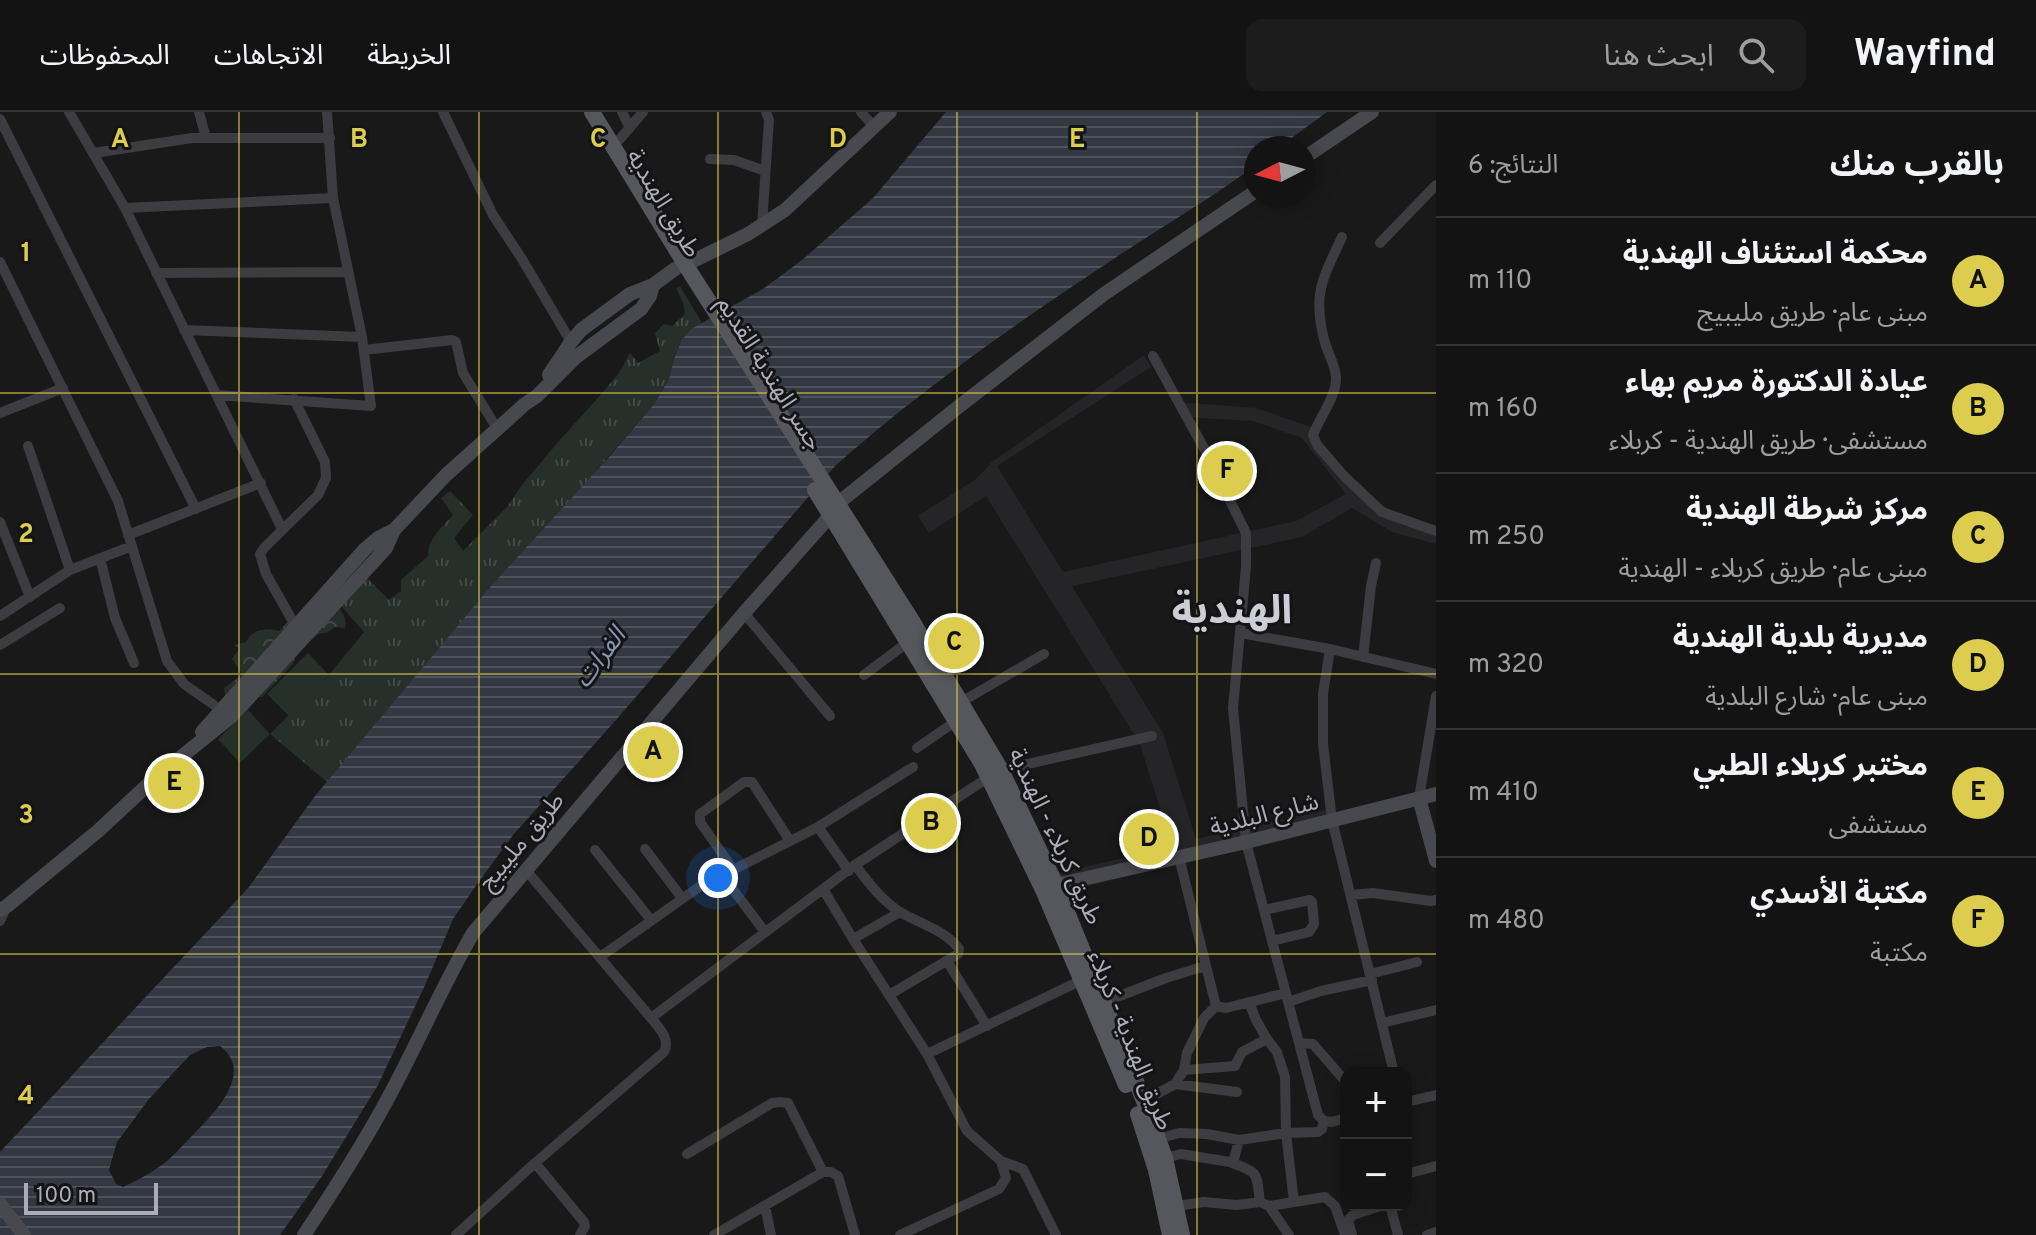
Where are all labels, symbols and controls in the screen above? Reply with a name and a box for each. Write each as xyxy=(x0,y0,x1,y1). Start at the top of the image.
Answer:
search box xyxy=(1246,19,1806,91)
text: Wayfind xyxy=(1854,31,1996,80)
icon: search xyxy=(1734,33,1778,77)
text: المحفوظات xyxy=(40,39,170,75)
text: الاتجاهات xyxy=(214,39,323,75)
text: الخريطة xyxy=(367,39,451,75)
text: ابحث هنا xyxy=(1603,39,1714,76)
text: A xyxy=(111,124,129,157)
text: B xyxy=(350,124,368,157)
text: C xyxy=(590,124,606,157)
text: D xyxy=(829,124,847,157)
text: E xyxy=(1069,124,1085,157)
north arrow xyxy=(1244,136,1316,208)
street label: طريق الهندية xyxy=(618,144,706,264)
text: بالقرب منك xyxy=(1830,145,2004,188)
text: النتائج: 6 xyxy=(1468,150,1559,183)
text: محكمة استئناف الهندية xyxy=(1623,237,1928,274)
text: 1 xyxy=(21,238,31,271)
text: 110 m xyxy=(1468,265,1532,298)
text: A xyxy=(1969,265,1987,298)
street label: جسر الهندية القديم xyxy=(709,291,828,457)
text: مبنى عام · طريق مليبيج xyxy=(1697,298,1928,331)
text: عيادة الدكتورة مريم بهاء xyxy=(1625,365,1928,402)
text: 160 m xyxy=(1468,393,1538,426)
text: B xyxy=(1969,393,1987,426)
text: مستشفى · طريق الهندية - كربلاء xyxy=(1609,426,1928,459)
pin: F xyxy=(1201,441,1253,501)
text: مركز شرطة الهندية xyxy=(1686,493,1928,530)
text: 2 xyxy=(18,519,34,552)
text: 250 m xyxy=(1468,521,1545,554)
text: C xyxy=(1970,521,1986,554)
text: مبنى عام · طريق كربلاء - الهندية xyxy=(1618,554,1928,587)
district label: الهندية xyxy=(1172,588,1292,638)
pin: C xyxy=(928,613,980,673)
water label: الفرات xyxy=(568,619,636,695)
text: مديرية بلدية الهندية xyxy=(1673,621,1928,658)
text: 320 m xyxy=(1468,649,1544,682)
text: D xyxy=(1969,649,1987,682)
text: مبنى عام · شارع البلدية xyxy=(1705,682,1928,715)
pin: A xyxy=(627,722,679,782)
street label: طريق كربلاء - الهندية xyxy=(1000,744,1108,930)
text: مختبر كربلاء الطبي xyxy=(1693,749,1928,786)
pin: E xyxy=(148,753,200,813)
text: 410 m xyxy=(1468,777,1539,810)
text: E xyxy=(1970,777,1986,810)
street label: طريق مليبيج xyxy=(473,787,572,897)
street label: شارع البلدية xyxy=(1207,788,1322,844)
pin: B xyxy=(905,793,957,853)
text: 3 xyxy=(18,800,34,833)
pin: D xyxy=(1123,809,1175,869)
text: مستشفى xyxy=(1828,810,1928,843)
your location xyxy=(698,858,738,898)
text: مكتبة الأسدي xyxy=(1750,877,1928,914)
text: 480 m xyxy=(1468,905,1545,938)
text: F xyxy=(1971,905,1985,938)
text: مكتبة xyxy=(1870,938,1928,971)
street label: طريق الهندية - كربلاء xyxy=(1079,946,1179,1135)
map controls xyxy=(1340,1067,1412,1211)
button: + xyxy=(1340,1067,1412,1139)
text: 4 xyxy=(18,1081,34,1114)
button: − xyxy=(1340,1139,1412,1211)
scale bar xyxy=(24,1179,158,1215)
text: 100 m xyxy=(36,1183,96,1210)

